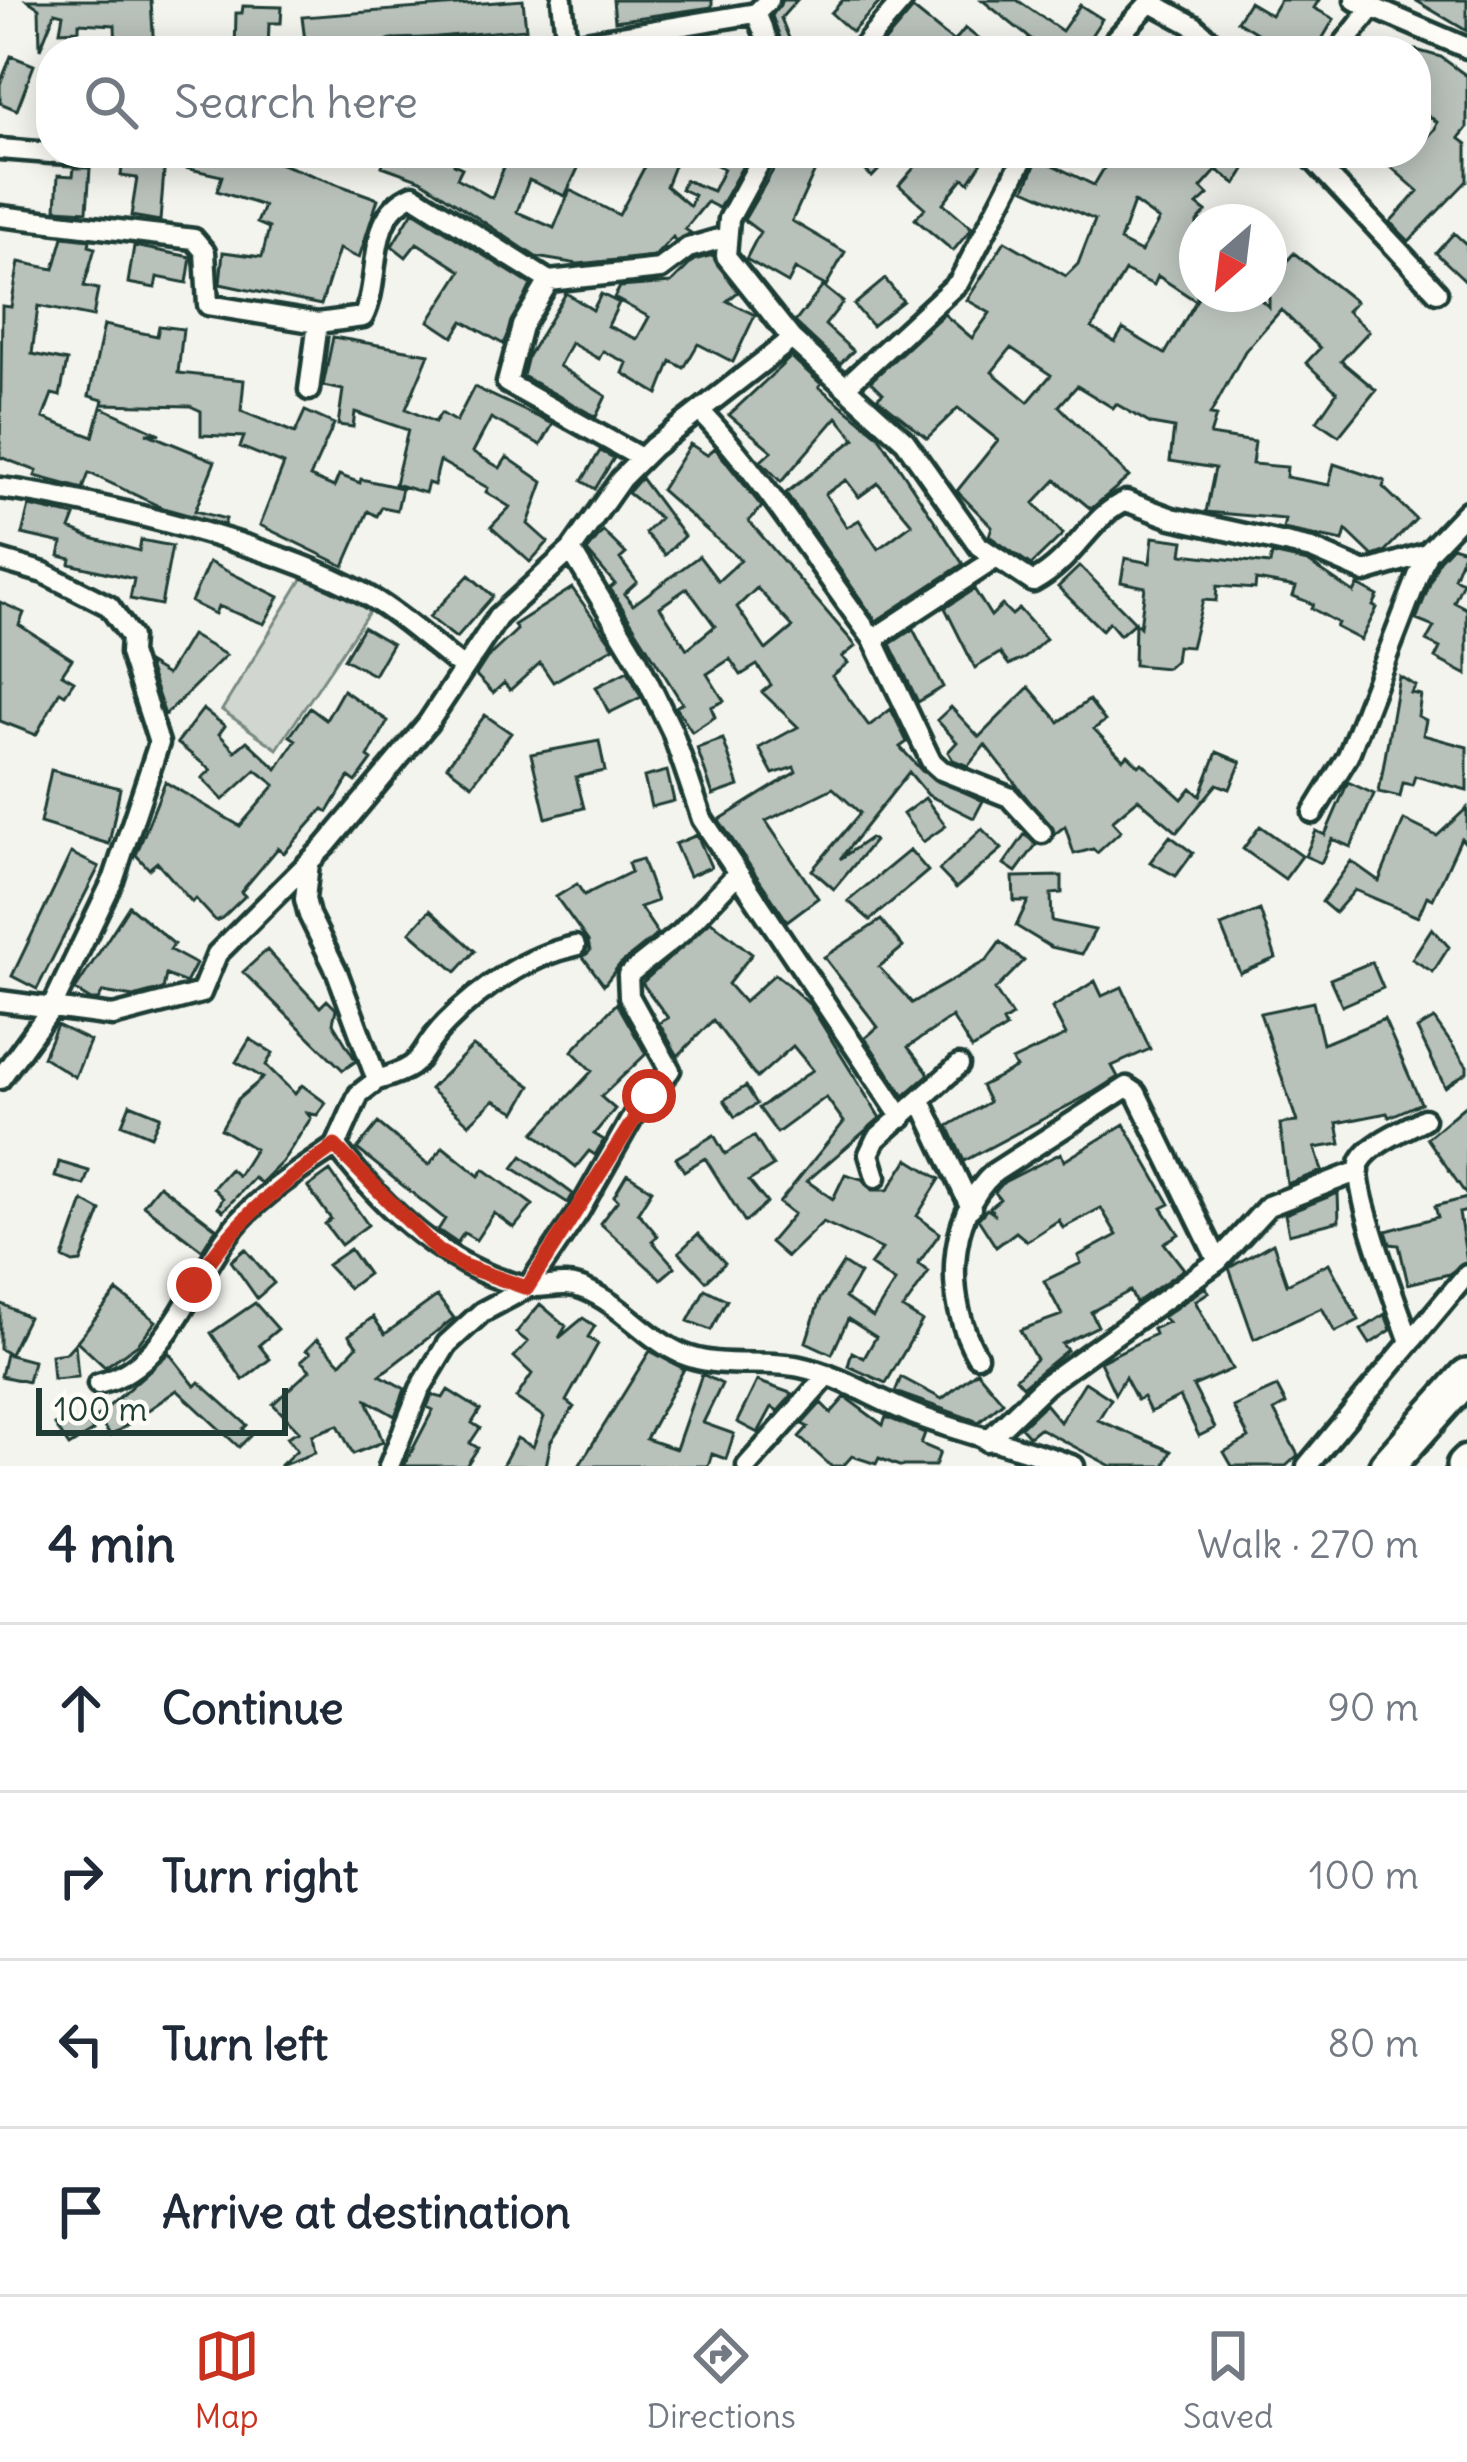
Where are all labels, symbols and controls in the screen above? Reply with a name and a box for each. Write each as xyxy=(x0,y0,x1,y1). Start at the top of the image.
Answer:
search box xyxy=(36,36,1431,168)
icon: search xyxy=(78,69,144,135)
text: Search here xyxy=(174,74,418,130)
north arrow xyxy=(1179,204,1287,312)
route start xyxy=(622,1069,676,1123)
route end xyxy=(167,1258,221,1312)
scale bar xyxy=(36,1382,288,1435)
text: 100 m xyxy=(54,1388,147,1430)
text: 4 min xyxy=(48,1512,175,1576)
text: Walk · 270 m xyxy=(1197,1520,1419,1569)
icon: ahead xyxy=(48,1675,114,1741)
text: Continue xyxy=(162,1680,344,1736)
text: 90 m xyxy=(1327,1683,1419,1732)
icon: right xyxy=(48,1843,114,1909)
text: Turn right xyxy=(162,1848,358,1904)
text: 100 m xyxy=(1309,1851,1419,1900)
icon: left xyxy=(48,2011,114,2077)
text: Turn left xyxy=(162,2016,328,2072)
text: 80 m xyxy=(1327,2019,1419,2068)
icon: arrive xyxy=(48,2179,114,2245)
text: Arrive at destination xyxy=(162,2184,571,2240)
tab: Map xyxy=(194,2323,260,2437)
tab: Directions xyxy=(647,2323,796,2437)
tab: Saved xyxy=(1183,2323,1273,2437)

